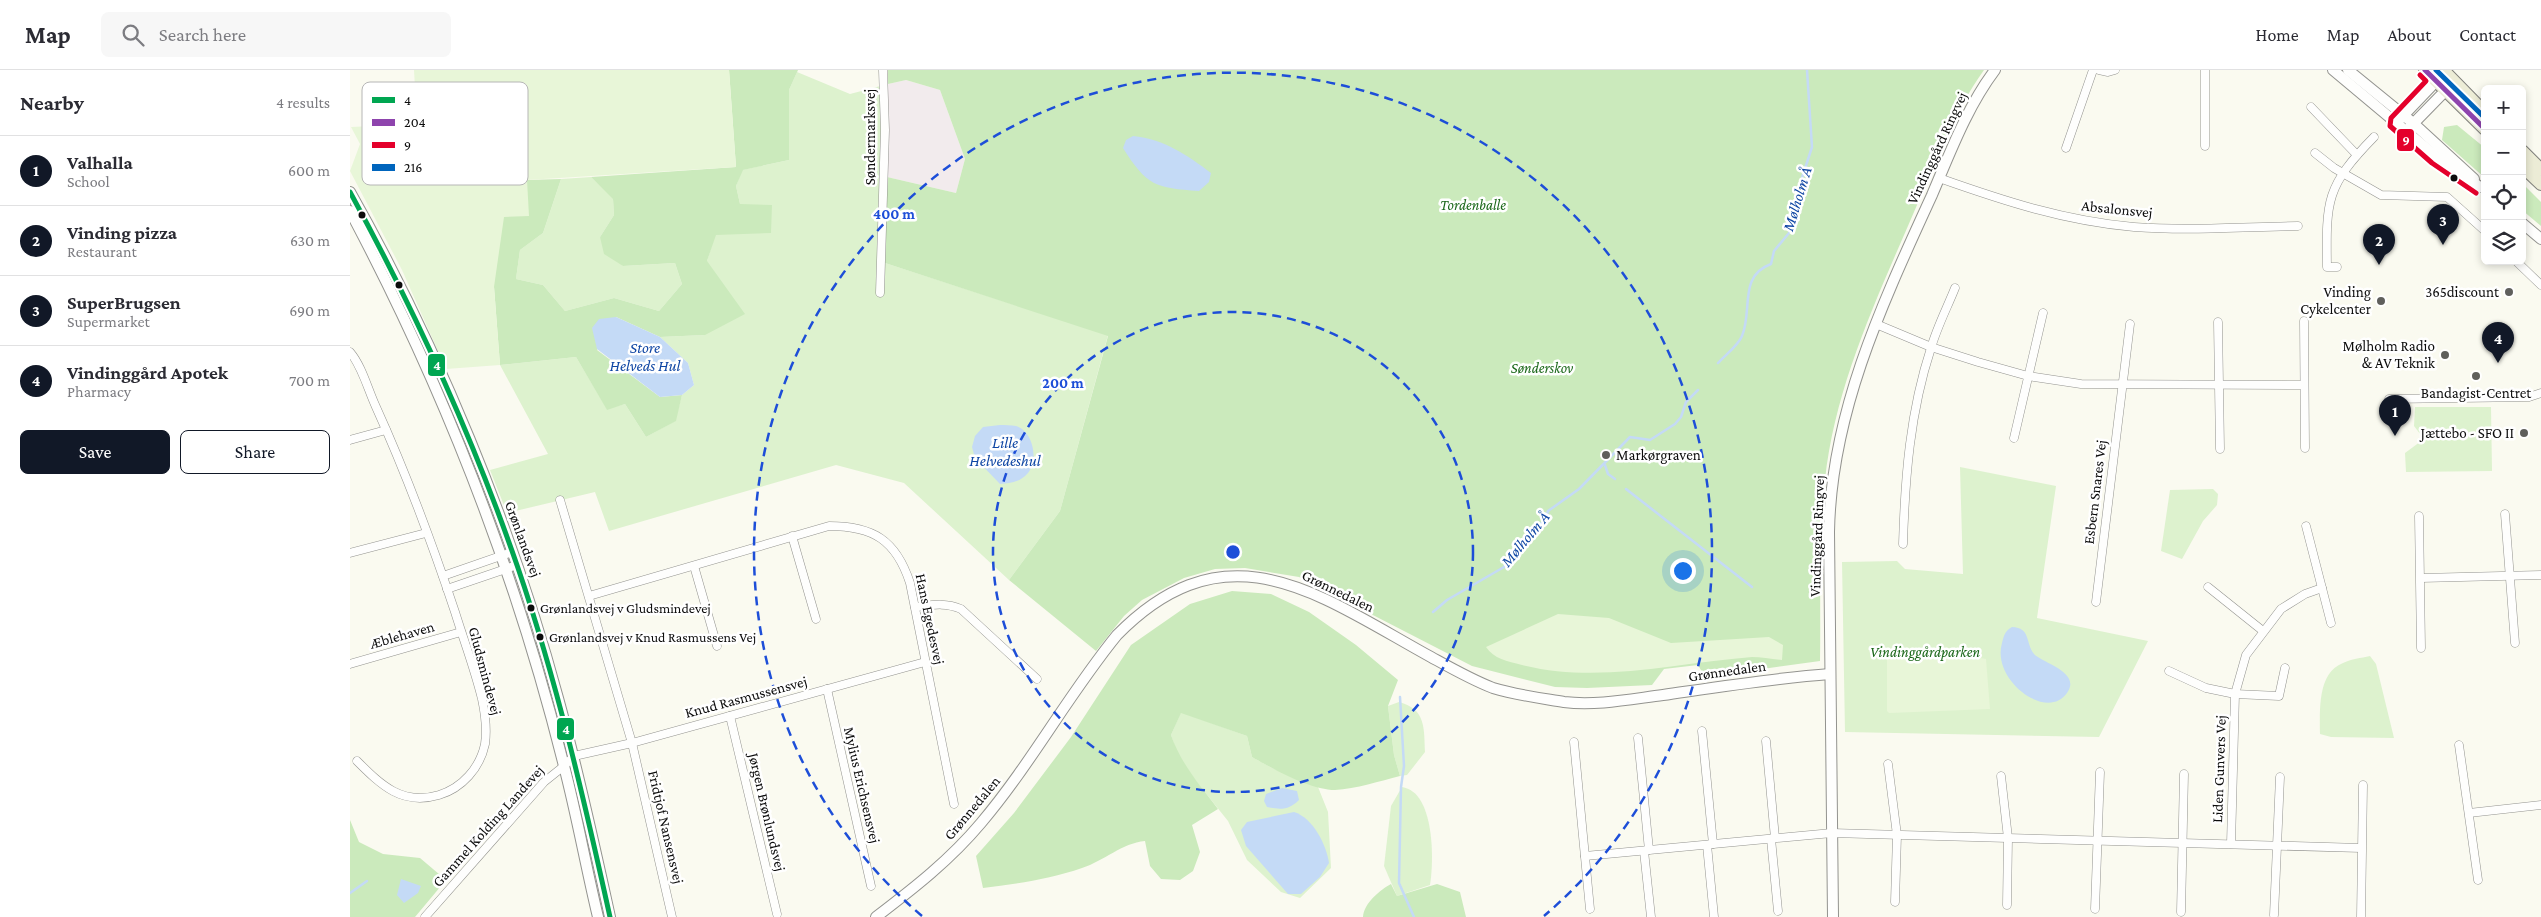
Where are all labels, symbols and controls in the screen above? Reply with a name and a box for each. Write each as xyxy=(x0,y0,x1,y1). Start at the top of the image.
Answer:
search box xyxy=(101,12,451,57)
text: Map xyxy=(25,21,71,48)
icon: search xyxy=(119,21,147,49)
text: Search here xyxy=(159,24,246,45)
text: Home xyxy=(2256,25,2299,45)
text: Map xyxy=(2327,25,2359,45)
text: About xyxy=(2387,25,2431,45)
text: Contact xyxy=(2459,25,2516,45)
legend xyxy=(362,82,528,185)
map controls xyxy=(2481,85,2526,265)
button: + xyxy=(2481,85,2526,130)
street label: Søndermarksvej xyxy=(862,89,879,185)
street label: Vindinggård Ringvej xyxy=(1904,89,1971,207)
text: Nearby xyxy=(20,91,84,115)
text: 4 xyxy=(404,92,411,108)
text: 4 results xyxy=(276,94,330,111)
text: 204 xyxy=(404,114,426,130)
line badge: 9 xyxy=(2396,128,2415,152)
button: − xyxy=(2481,130,2526,175)
text: 9 xyxy=(2402,132,2410,148)
text: 9 xyxy=(404,137,411,153)
text: Valhalla xyxy=(67,152,133,173)
text: 216 xyxy=(404,159,422,175)
text: 1 xyxy=(33,162,39,179)
text: 600 m xyxy=(288,162,330,179)
water label: Mølholm Å xyxy=(1779,165,1815,234)
text: School xyxy=(67,173,110,190)
unlabelled marker xyxy=(2449,173,2459,183)
button: locate xyxy=(2481,175,2526,220)
park label: Tordenballe xyxy=(1440,197,1506,213)
street label: Absalonsvej xyxy=(2081,197,2153,222)
pin: 3 xyxy=(2427,204,2459,245)
text: 400 m xyxy=(873,206,915,222)
unlabelled marker xyxy=(357,210,367,220)
button: layers xyxy=(2481,220,2526,265)
text: Vinding pizza xyxy=(67,222,177,243)
pin: 2 xyxy=(2363,224,2395,265)
text: 2 xyxy=(32,232,40,249)
text: 630 m xyxy=(290,232,330,249)
text: Restaurant xyxy=(67,243,137,260)
unlabelled marker xyxy=(394,280,404,290)
place label: Vinding Cykelcenter xyxy=(2300,284,2372,318)
place label: 365discount xyxy=(2425,284,2500,300)
marker: 365discount xyxy=(2503,286,2515,298)
text: SuperBrugsen xyxy=(67,292,181,313)
marker: Vinding Cykelcenter xyxy=(2375,295,2387,307)
text: 3 xyxy=(32,302,40,319)
text: 690 m xyxy=(289,302,330,319)
text: Supermarket xyxy=(67,313,150,330)
pin: 4 xyxy=(2482,322,2514,363)
place label: Mølholm Radio & AV Teknik xyxy=(2342,338,2436,371)
water label: Store Helveds Hul xyxy=(609,339,682,374)
marker: Mølholm Radio & AV Teknik xyxy=(2439,349,2451,361)
line badge: 4 xyxy=(427,353,446,377)
text: 4 xyxy=(433,357,441,373)
park label: Sønderskov xyxy=(1511,360,1573,376)
text: Vindinggård Apotek xyxy=(67,362,228,383)
marker: Bandagist-Centret xyxy=(2470,370,2482,382)
text: 4 xyxy=(32,372,40,389)
text: 700 m xyxy=(289,372,330,389)
text: 200 m xyxy=(1042,375,1084,391)
text: Pharmacy xyxy=(67,383,131,400)
place label: Bandagist-Centret xyxy=(2421,385,2532,402)
pin: 1 xyxy=(2379,395,2411,436)
place label: Jættebo - SFO II xyxy=(2418,425,2514,442)
marker: Jættebo - SFO II xyxy=(2518,427,2530,439)
button: Save xyxy=(20,430,170,474)
button: Share xyxy=(180,430,330,474)
water label: Lille Helvedeshul xyxy=(969,434,1042,469)
street label: Esbern Snares Vej xyxy=(2081,439,2110,545)
place label: Markørgraven xyxy=(1616,447,1701,464)
marker: Markørgraven xyxy=(1600,449,1612,461)
street label: Vindinggård Ringvej xyxy=(1807,475,1828,597)
street label: Grønlandsvej xyxy=(501,499,544,580)
water label: Mølholm Å xyxy=(1497,508,1553,571)
centre of rings xyxy=(1224,543,1242,561)
your location xyxy=(1670,558,1696,584)
street label: Grønnedalen xyxy=(1299,567,1377,615)
street label: Hans Egedesvej xyxy=(912,572,947,666)
place label: Grønlandsvej v Gludsmindevej xyxy=(540,600,711,617)
marker: Grønlandsvej v Gludsmindevej xyxy=(526,603,536,613)
street label: Æblehaven xyxy=(367,618,436,652)
street label: Gludsmindevej xyxy=(465,625,504,717)
place label: Grønlandsvej v Knud Rasmussens Vej xyxy=(549,629,756,646)
marker: Grønlandsvej v Knud Rasmussens Vej xyxy=(535,632,545,642)
park label: Vindinggårdparken xyxy=(1870,644,1980,661)
street label: Grønnedalen xyxy=(1687,658,1767,684)
street label: Knud Rasmussensvej xyxy=(683,673,809,722)
street label: Liden Gunvers Vej xyxy=(2209,715,2230,823)
line badge: 4 xyxy=(556,717,575,741)
text: 4 xyxy=(562,721,570,737)
street label: Mylius Erichsensvej xyxy=(840,725,883,845)
street label: Jørgen Brønlundsvej xyxy=(744,749,788,873)
street label: Gammel Kolding Landevej xyxy=(429,762,547,891)
street label: Fridtjof Nansensvej xyxy=(644,769,687,886)
street label: Grønnedalen xyxy=(941,773,1003,843)

